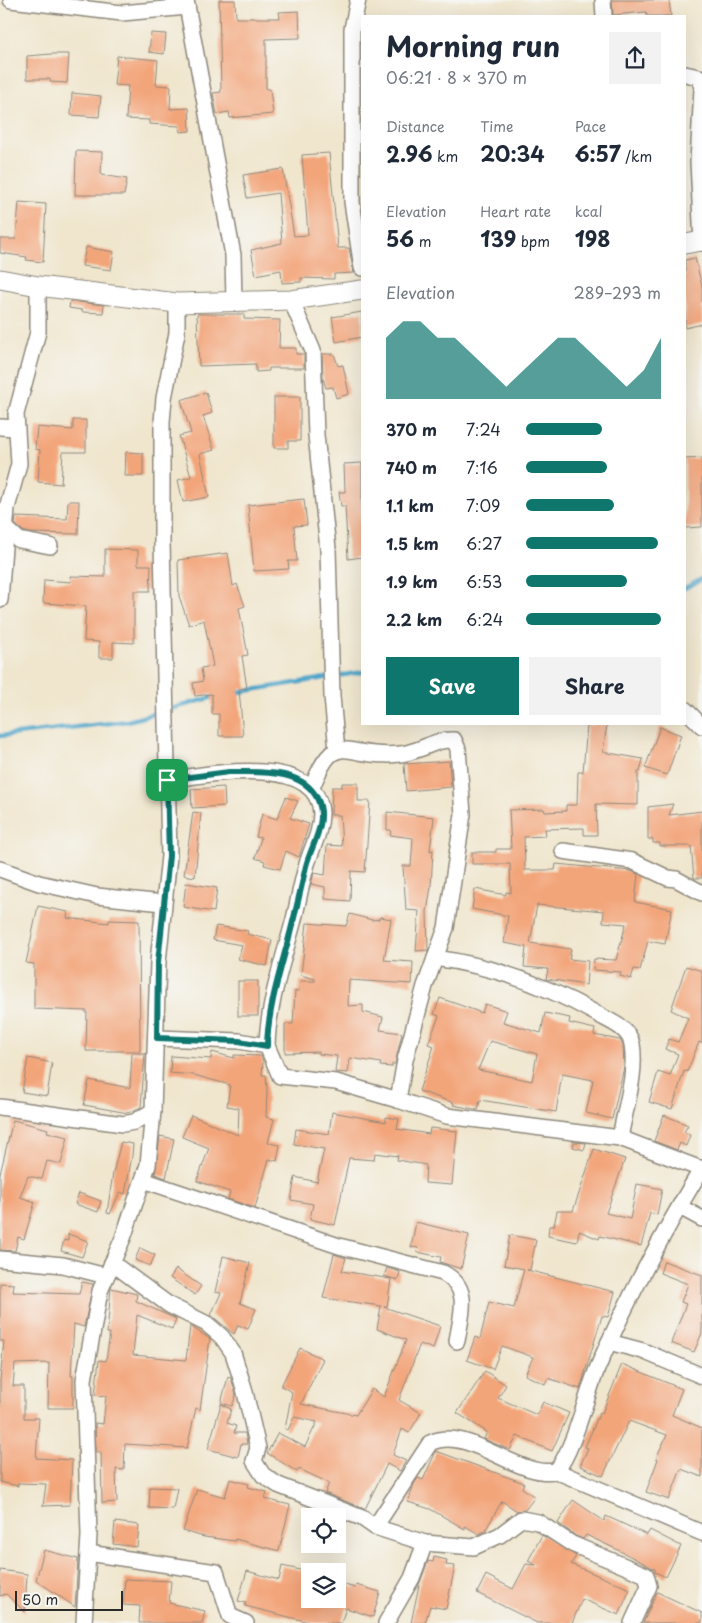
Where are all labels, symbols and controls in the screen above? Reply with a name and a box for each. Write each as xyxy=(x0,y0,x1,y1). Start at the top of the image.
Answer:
text: Morning run xyxy=(386,24,560,67)
button: share xyxy=(609,32,661,84)
text: 06:21 · 8 × 370 m xyxy=(386,65,527,89)
text: Distance xyxy=(386,116,445,137)
text: Time xyxy=(480,116,513,137)
text: Pace xyxy=(575,116,606,137)
text: 2.96 xyxy=(386,137,433,169)
text: 20:34 xyxy=(480,137,545,169)
text: 6:57 xyxy=(575,137,621,169)
text: km xyxy=(433,146,458,167)
text: /km xyxy=(621,146,652,167)
text: Elevation xyxy=(386,201,446,222)
text: Heart rate xyxy=(480,201,551,222)
text: kcal xyxy=(575,201,603,222)
text: 56 xyxy=(386,222,414,254)
text: 139 xyxy=(480,222,516,254)
text: 198 xyxy=(575,222,610,254)
text: m xyxy=(414,231,431,252)
text: bpm xyxy=(516,231,550,252)
text: Elevation xyxy=(386,280,455,304)
text: 289–293 m xyxy=(574,280,661,304)
text: 370 m xyxy=(386,417,437,441)
text: 7:24 xyxy=(466,417,501,441)
text: 740 m xyxy=(386,455,437,479)
text: 7:16 xyxy=(466,455,498,479)
text: 1.1 km xyxy=(386,493,434,517)
text: 7:09 xyxy=(466,493,500,517)
text: 1.5 km xyxy=(386,531,439,555)
text: 6:27 xyxy=(466,531,502,555)
text: 1.9 km xyxy=(386,569,438,593)
text: 6:53 xyxy=(466,569,502,593)
text: 2.2 km xyxy=(386,607,442,631)
text: 6:24 xyxy=(466,607,503,631)
button: Save xyxy=(386,657,519,715)
button: Share xyxy=(529,657,661,715)
pin xyxy=(146,759,188,801)
icon: arrive xyxy=(153,766,181,794)
map controls xyxy=(301,1508,346,1608)
button: locate xyxy=(301,1508,346,1553)
button: layers xyxy=(301,1563,346,1608)
scale bar xyxy=(15,1588,122,1611)
text: 50 m xyxy=(22,1589,58,1610)

